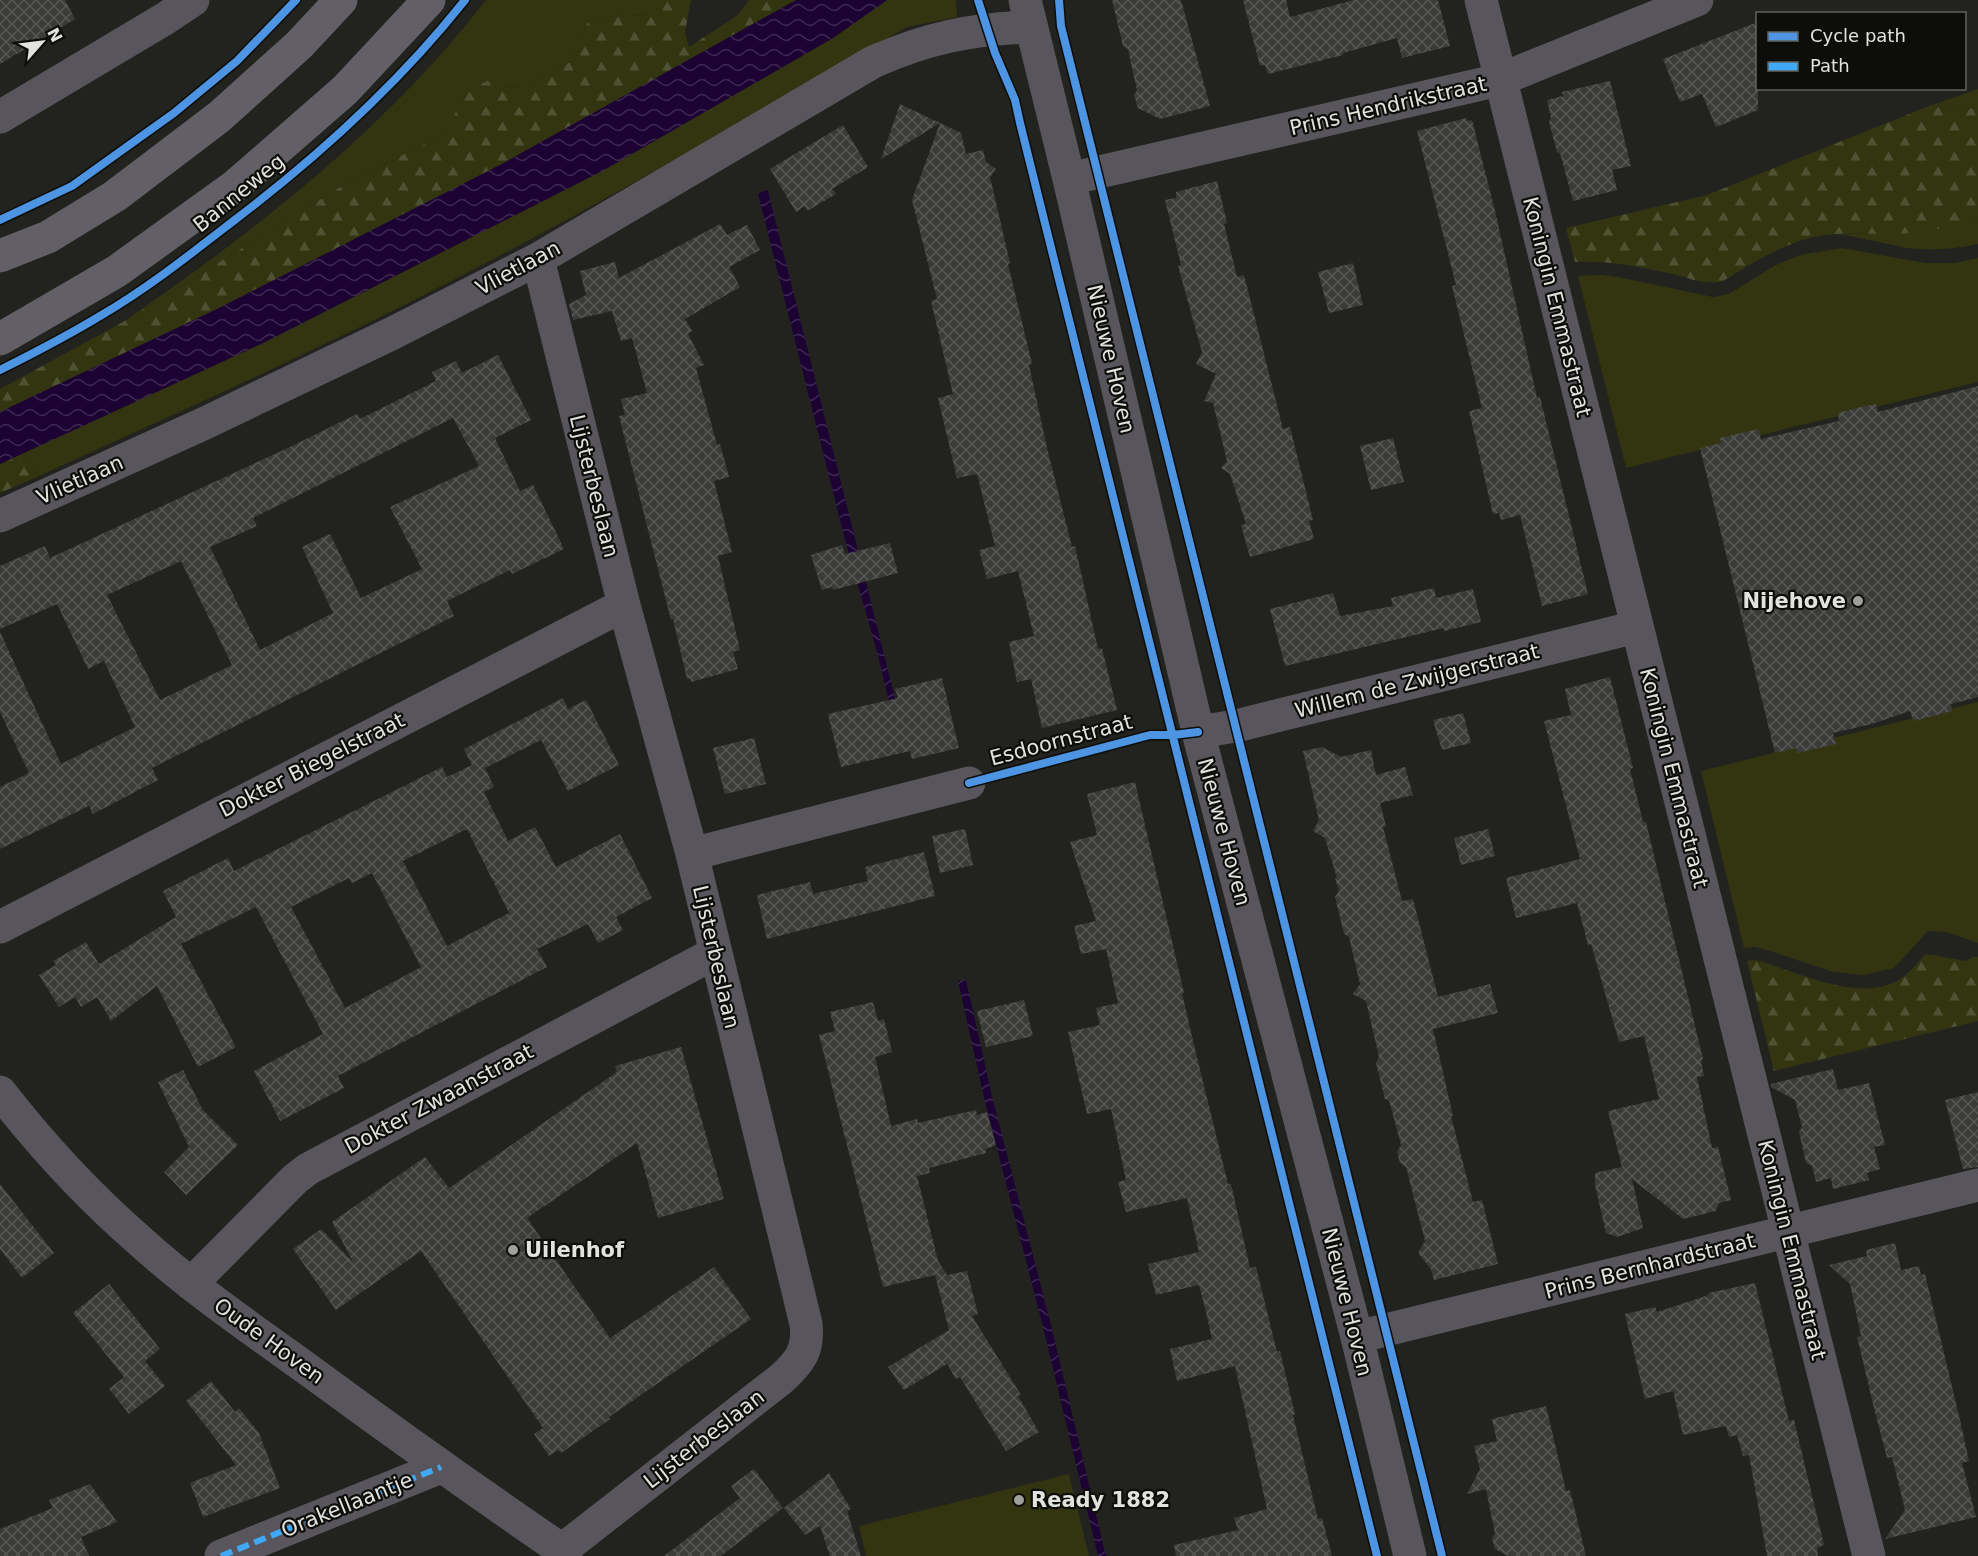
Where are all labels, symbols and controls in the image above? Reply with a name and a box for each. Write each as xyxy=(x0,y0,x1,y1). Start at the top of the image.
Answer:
north arrow xyxy=(12,12,72,72)
legend xyxy=(1756,12,1966,90)
text: N xyxy=(43,25,66,46)
text: Cycle path xyxy=(1810,25,1906,46)
text: Path xyxy=(1810,55,1850,76)
street label: Prins Hendrikstraat xyxy=(1287,72,1489,140)
street label: Banneweg xyxy=(189,149,289,237)
street label: Koningin Emmastraat xyxy=(1518,194,1596,420)
street label: Vlietlaan xyxy=(472,236,564,300)
street label: Nieuwe Hoven xyxy=(1082,282,1140,436)
street label: Lijsterbeslaan xyxy=(565,412,623,560)
street label: Vlietlaan xyxy=(33,450,127,510)
place label: Nijehove xyxy=(1742,589,1846,613)
marker: Nijehove xyxy=(1851,594,1865,608)
street label: Willem de Zwijgerstraat xyxy=(1292,639,1542,723)
street label: Koningin Emmastraat xyxy=(1635,665,1713,891)
street label: Dokter Biegelstraat xyxy=(215,708,409,822)
street label: Esdoornstraat xyxy=(987,709,1135,771)
street label: Nieuwe Hoven xyxy=(1193,756,1255,908)
street label: Lijsterbeslaan xyxy=(688,883,744,1031)
street label: Dokter Zwaanstraat xyxy=(341,1039,537,1159)
street label: Koningin Emmastraat xyxy=(1753,1137,1831,1363)
street label: Nieuwe Hoven xyxy=(1317,1225,1377,1379)
street label: Prins Bernhardstraat xyxy=(1542,1228,1758,1304)
place label: Uilenhof xyxy=(525,1238,625,1262)
marker: Uilenhof xyxy=(506,1243,520,1257)
street label: Oude Hoven xyxy=(209,1293,329,1389)
street label: Lijsterbeslaan xyxy=(639,1385,769,1493)
street label: Orakellaantje xyxy=(278,1468,416,1542)
place label: Ready 1882 xyxy=(1031,1488,1170,1512)
marker: Ready 1882 xyxy=(1012,1493,1026,1507)

